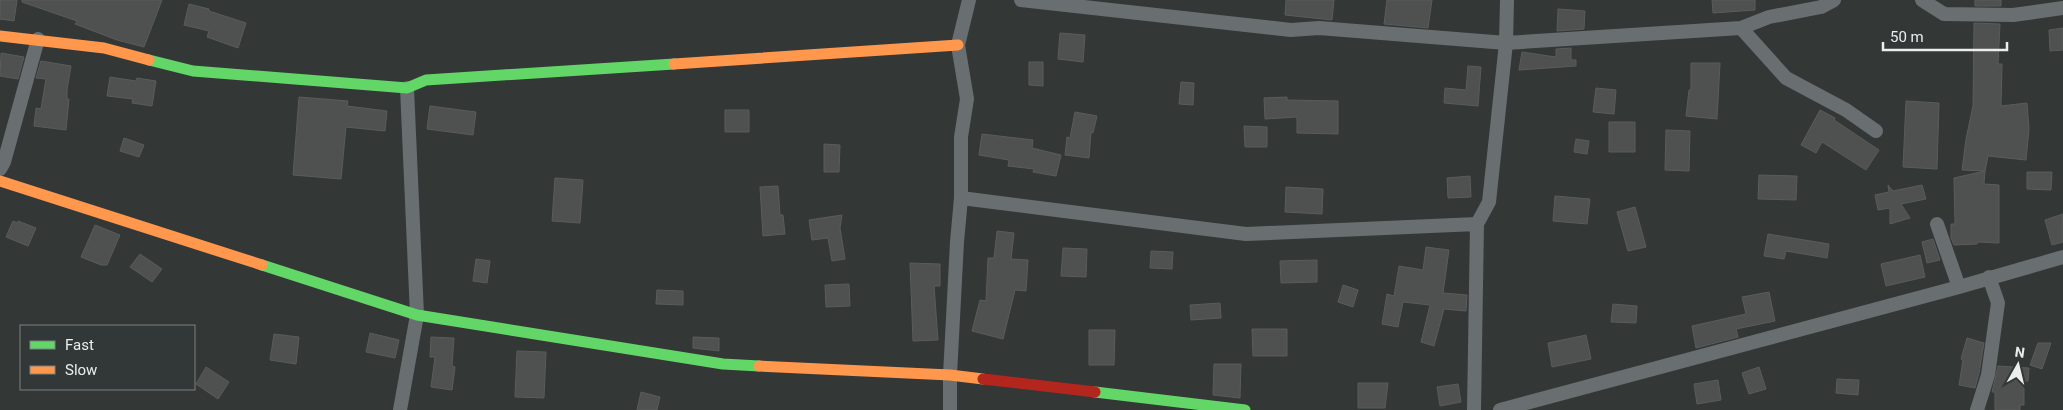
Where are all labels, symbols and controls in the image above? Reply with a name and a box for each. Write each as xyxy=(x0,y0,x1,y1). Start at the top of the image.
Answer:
scale bar xyxy=(1883,20,2007,52)
text: 50 m xyxy=(1890,28,1924,46)
legend xyxy=(20,325,195,390)
text: Fast xyxy=(65,336,94,354)
north arrow xyxy=(1993,340,2043,390)
text: N xyxy=(2014,344,2026,361)
text: Slow xyxy=(65,361,97,379)

